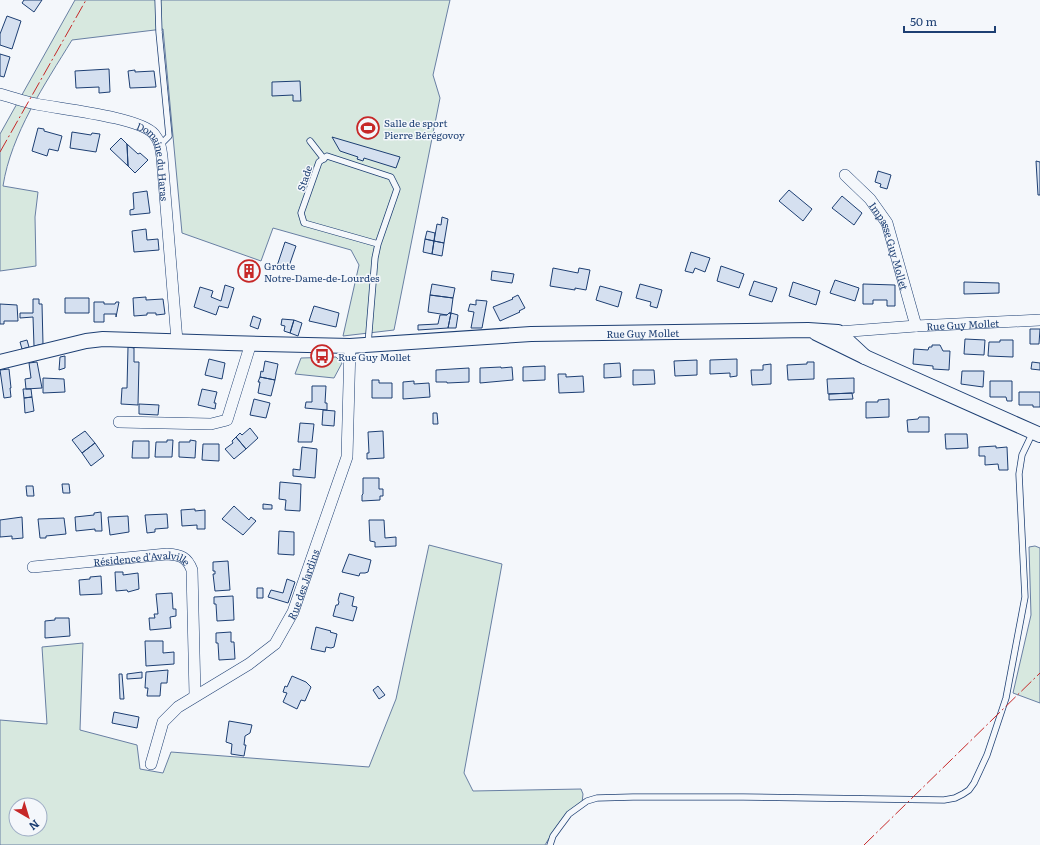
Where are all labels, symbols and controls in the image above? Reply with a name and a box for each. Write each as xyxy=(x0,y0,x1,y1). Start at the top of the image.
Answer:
scale bar xyxy=(904,8,995,34)
text: 50 m xyxy=(910,12,937,30)
sports icon: Salle de sport Pierre Bérégovoy xyxy=(355,115,381,141)
place label: Salle de sport Pierre Bérégovoy xyxy=(384,115,465,142)
street label: Domaine du Haras xyxy=(135,117,173,202)
street label: Stade xyxy=(293,163,315,193)
street label: Impasse Guy Mollet xyxy=(866,198,913,291)
building icon: Grotte Notre-Dame-de-Lourdes xyxy=(236,258,262,284)
place label: Grotte Notre-Dame-de-Lourdes xyxy=(264,258,380,285)
street label: Rue Guy Mollet xyxy=(926,314,1000,333)
street label: Rue Guy Mollet xyxy=(606,324,679,340)
bus stop icon: Rue Guy Mollet xyxy=(309,343,335,369)
place label: Rue Guy Mollet xyxy=(338,349,411,364)
street label: Résidence d'Avalville xyxy=(92,546,195,569)
street label: Rue des Jardins xyxy=(283,546,322,622)
north arrow xyxy=(8,797,48,837)
text: N xyxy=(26,817,43,835)

